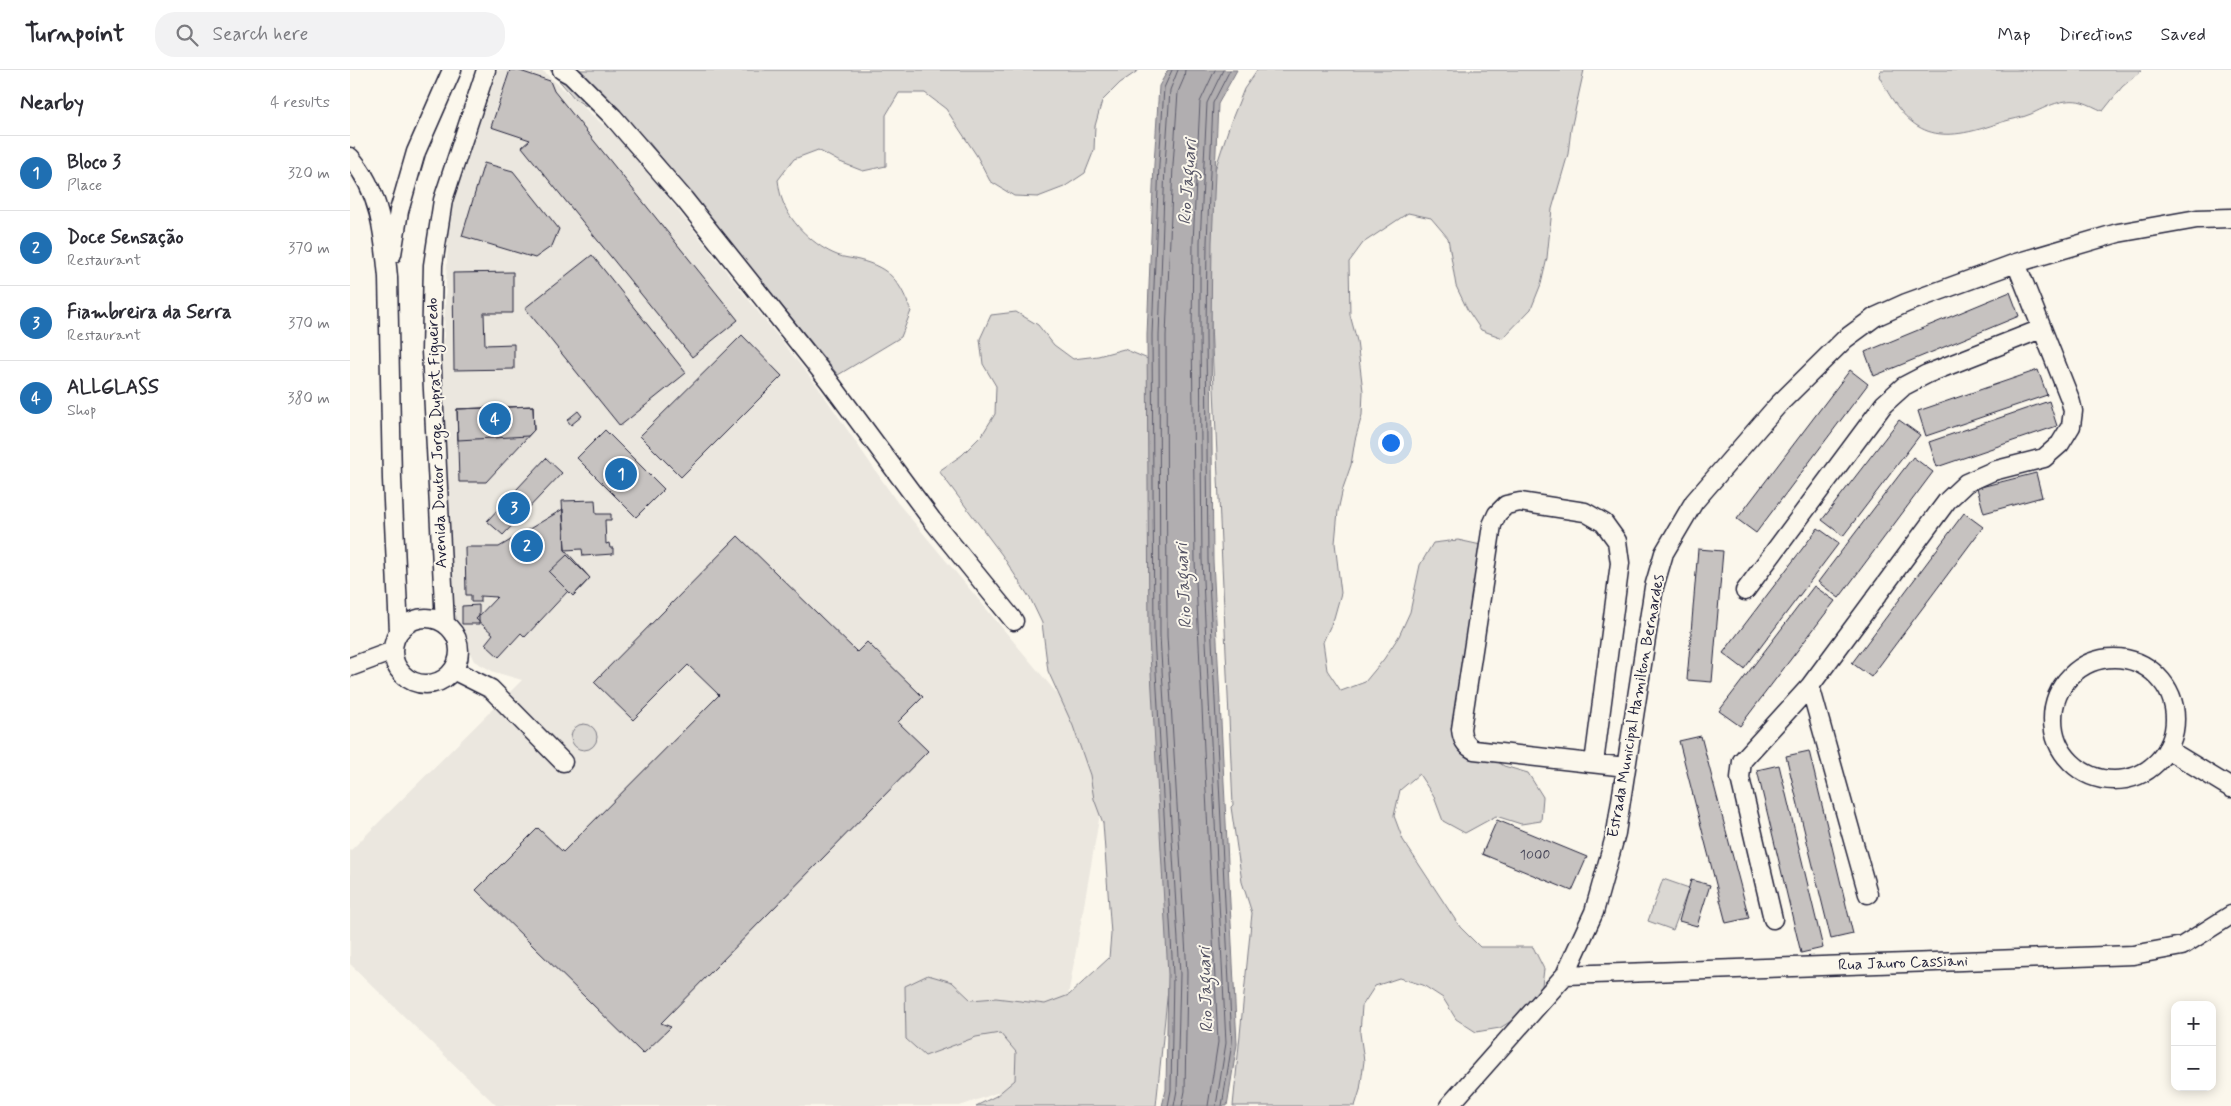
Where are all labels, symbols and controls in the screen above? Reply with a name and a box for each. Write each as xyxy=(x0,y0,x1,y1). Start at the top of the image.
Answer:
search box xyxy=(155,12,505,57)
text: Turnpoint xyxy=(25,19,125,50)
icon: search xyxy=(173,21,201,49)
text: Search here xyxy=(213,22,308,47)
text: Map xyxy=(1998,23,2031,47)
text: Directions xyxy=(2059,23,2133,47)
text: Saved xyxy=(2161,23,2206,47)
text: Nearby xyxy=(20,89,84,117)
text: 4 results xyxy=(270,92,330,113)
water label: Rio Jaguari xyxy=(1173,135,1205,226)
text: Bloco 3 xyxy=(67,150,121,175)
text: 1 xyxy=(32,163,40,184)
text: 320 m xyxy=(288,163,330,184)
text: Place xyxy=(67,175,102,196)
text: Doce Sensação xyxy=(67,225,184,250)
text: 2 xyxy=(32,238,40,259)
text: 370 m xyxy=(288,238,330,259)
text: Restaurant xyxy=(67,250,141,271)
street label: Avenida Doutor Jorge Duprat Figueiredo xyxy=(422,297,453,569)
text: Fiambreira da Serra xyxy=(67,300,232,325)
text: 3 xyxy=(32,313,40,334)
text: 370 m xyxy=(288,313,330,334)
text: Restaurant xyxy=(67,325,141,346)
text: ALLGLASS xyxy=(67,375,159,400)
text: 4 xyxy=(31,388,41,409)
text: 380 m xyxy=(287,388,330,409)
text: Shop xyxy=(67,400,96,421)
pin: 4 xyxy=(479,400,511,438)
your location xyxy=(1378,430,1404,456)
pin: 1 xyxy=(605,455,637,493)
pin: 3 xyxy=(498,489,530,527)
pin: 2 xyxy=(511,527,543,565)
water label: Rio Jaguari xyxy=(1170,540,1200,630)
street label: Estrada Municipal Hamilton Bernardes xyxy=(1602,573,1670,839)
house number: 1000 xyxy=(1520,846,1550,864)
water label: Rio Jaguari xyxy=(1192,944,1221,1033)
street label: Rua Jauro Cassiani xyxy=(1838,950,1969,976)
map controls xyxy=(2171,1001,2216,1091)
button: + xyxy=(2171,1001,2216,1046)
button: − xyxy=(2171,1046,2216,1091)

